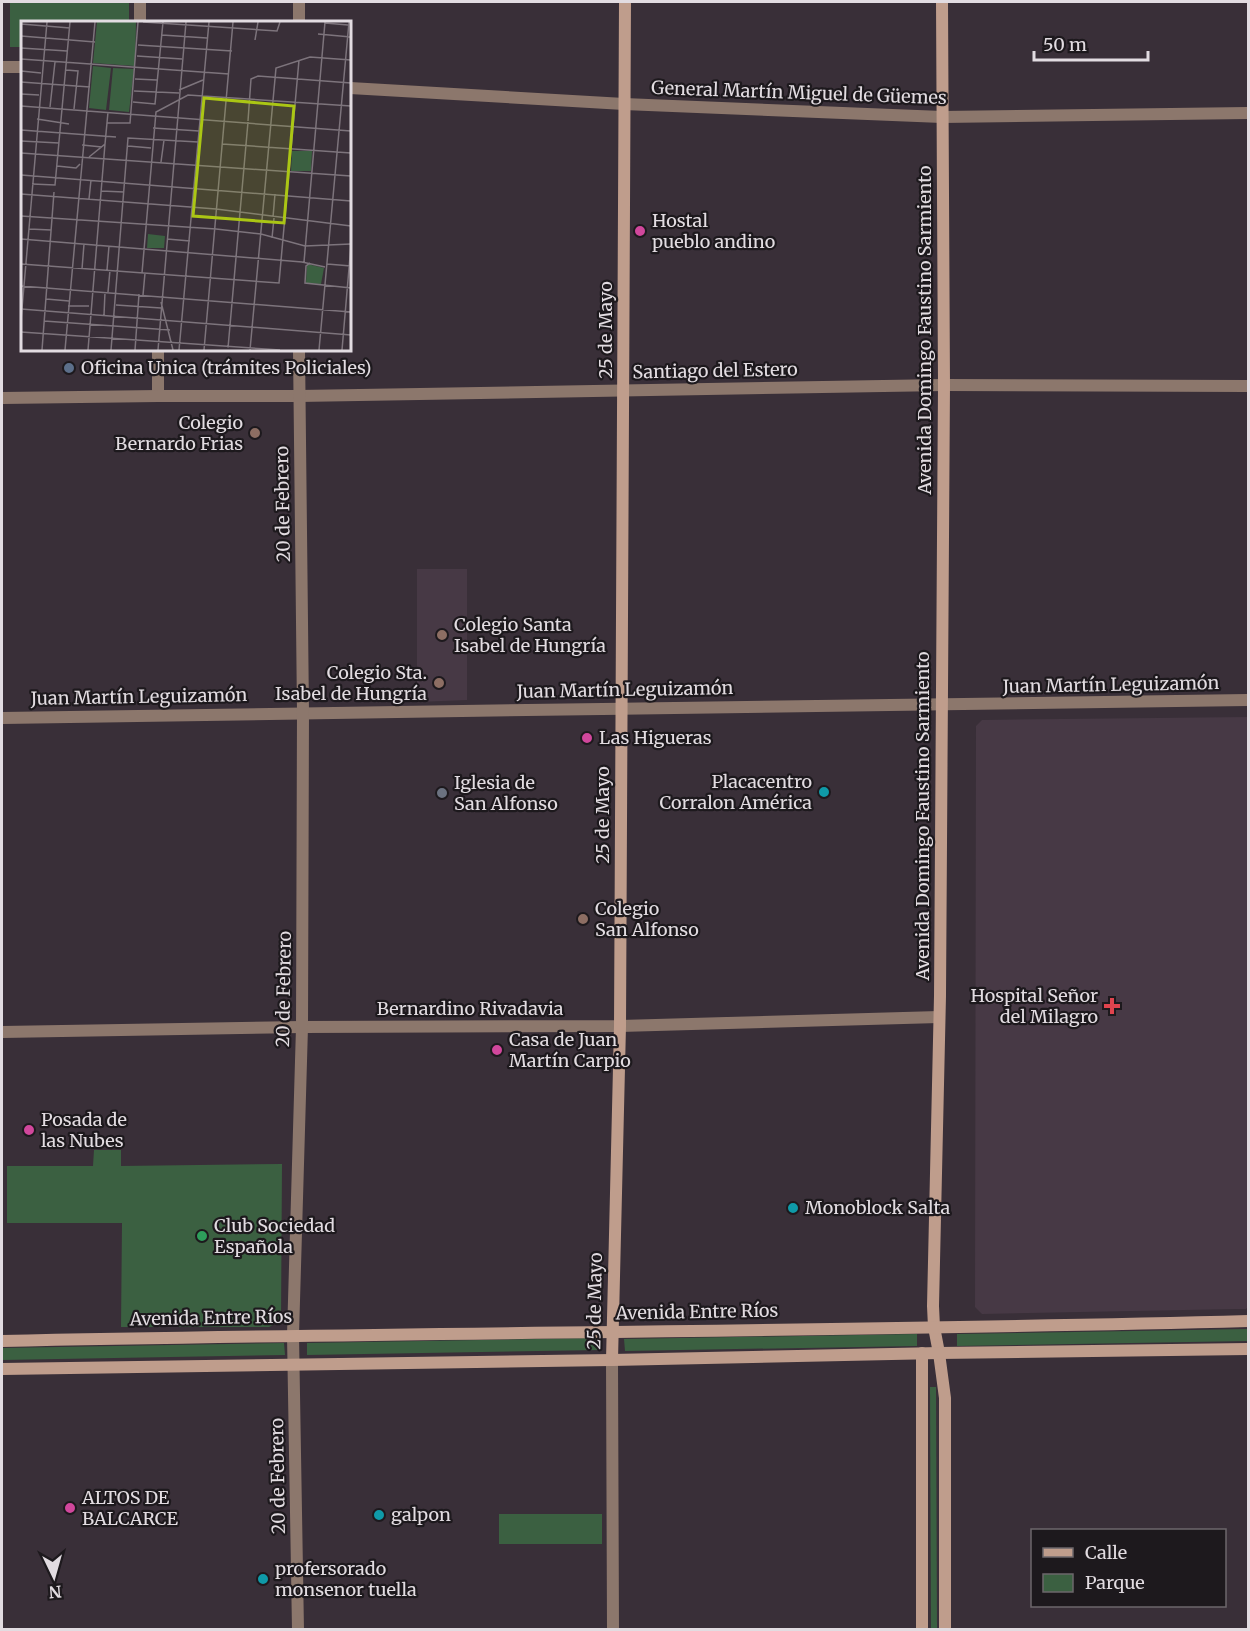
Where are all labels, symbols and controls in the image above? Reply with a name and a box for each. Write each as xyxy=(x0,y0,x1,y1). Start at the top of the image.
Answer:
inset map xyxy=(21,21,351,351)
scale bar xyxy=(1034,24,1148,62)
text: 50 m xyxy=(1043,33,1087,56)
street label: General Martín Miguel de Güemes xyxy=(651,76,947,109)
street label: Avenida Domingo Faustino Sarmiento xyxy=(913,166,936,495)
place label: Hostal pueblo andino xyxy=(652,209,775,253)
marker: Hostal pueblo andino xyxy=(633,224,647,238)
street label: 25 de Mayo xyxy=(594,281,617,379)
place label: Oficina Unica (trámites Policiales) xyxy=(81,356,372,379)
street label: Santiago del Estero xyxy=(632,358,798,383)
marker: Oficina Unica (trámites Policiales) xyxy=(62,361,76,375)
place label: Colegio Bernardo Frias xyxy=(115,411,243,455)
marker: Colegio Bernardo Frias xyxy=(248,426,262,440)
street label: 20 de Febrero xyxy=(270,446,295,562)
place label: Colegio Santa Isabel de Hungría xyxy=(454,613,606,657)
marker: Colegio Santa Isabel de Hungría xyxy=(435,628,449,642)
street label: Avenida Domingo Faustino Sarmiento xyxy=(911,652,934,981)
place label: Colegio Sta. Isabel de Hungría xyxy=(275,661,427,705)
street label: Juan Martín Leguizamón xyxy=(1001,671,1220,698)
marker: Colegio Sta. Isabel de Hungría xyxy=(432,676,446,690)
street label: Juan Martín Leguizamón xyxy=(515,676,734,703)
street label: Juan Martín Leguizamón xyxy=(29,683,248,710)
place label: Las Higueras xyxy=(599,726,712,749)
marker: Las Higueras xyxy=(580,731,594,745)
street label: 25 de Mayo xyxy=(591,766,614,864)
place label: Placacentro Corralon América xyxy=(659,770,812,814)
place label: Iglesia de San Alfonso xyxy=(454,771,558,815)
marker: Placacentro Corralon América xyxy=(817,785,831,799)
marker: Iglesia de San Alfonso xyxy=(435,786,449,800)
place label: Colegio San Alfonso xyxy=(595,897,699,941)
marker: Colegio San Alfonso xyxy=(576,912,590,926)
street label: 20 de Febrero xyxy=(271,931,296,1047)
place label: Hospital Señor del Milagro xyxy=(971,984,1098,1028)
street label: Bernardino Rivadavia xyxy=(377,997,564,1020)
marker: Hospital Señor del Milagro xyxy=(1103,997,1121,1015)
place label: Casa de Juan Martín Carpio xyxy=(509,1028,631,1072)
marker: Casa de Juan Martín Carpio xyxy=(490,1043,504,1057)
place label: Posada de las Nubes xyxy=(41,1108,127,1152)
marker: Posada de las Nubes xyxy=(22,1123,36,1137)
place label: Monoblock Salta xyxy=(805,1196,951,1219)
marker: Monoblock Salta xyxy=(786,1201,800,1215)
place label: Club Sociedad Española xyxy=(214,1214,335,1258)
marker: Club Sociedad Española xyxy=(195,1229,209,1243)
street label: 25 de Mayo xyxy=(582,1252,607,1350)
street label: Avenida Entre Ríos xyxy=(614,1299,779,1324)
street label: Avenida Entre Ríos xyxy=(128,1305,293,1330)
street label: 20 de Febrero xyxy=(265,1418,290,1534)
place label: ALTOS DE BALCARCE xyxy=(81,1486,178,1530)
marker: ALTOS DE BALCARCE xyxy=(63,1501,77,1515)
place label: galpon xyxy=(391,1503,451,1526)
marker: galpon xyxy=(372,1508,386,1522)
legend xyxy=(1031,1529,1226,1607)
text: Calle xyxy=(1085,1541,1127,1564)
north arrow xyxy=(24,1547,84,1607)
place label: profersorado monsenor tuella xyxy=(275,1557,417,1601)
text: Parque xyxy=(1085,1571,1145,1594)
marker: profersorado monsenor tuella xyxy=(256,1572,270,1586)
text: N xyxy=(48,1581,62,1602)

